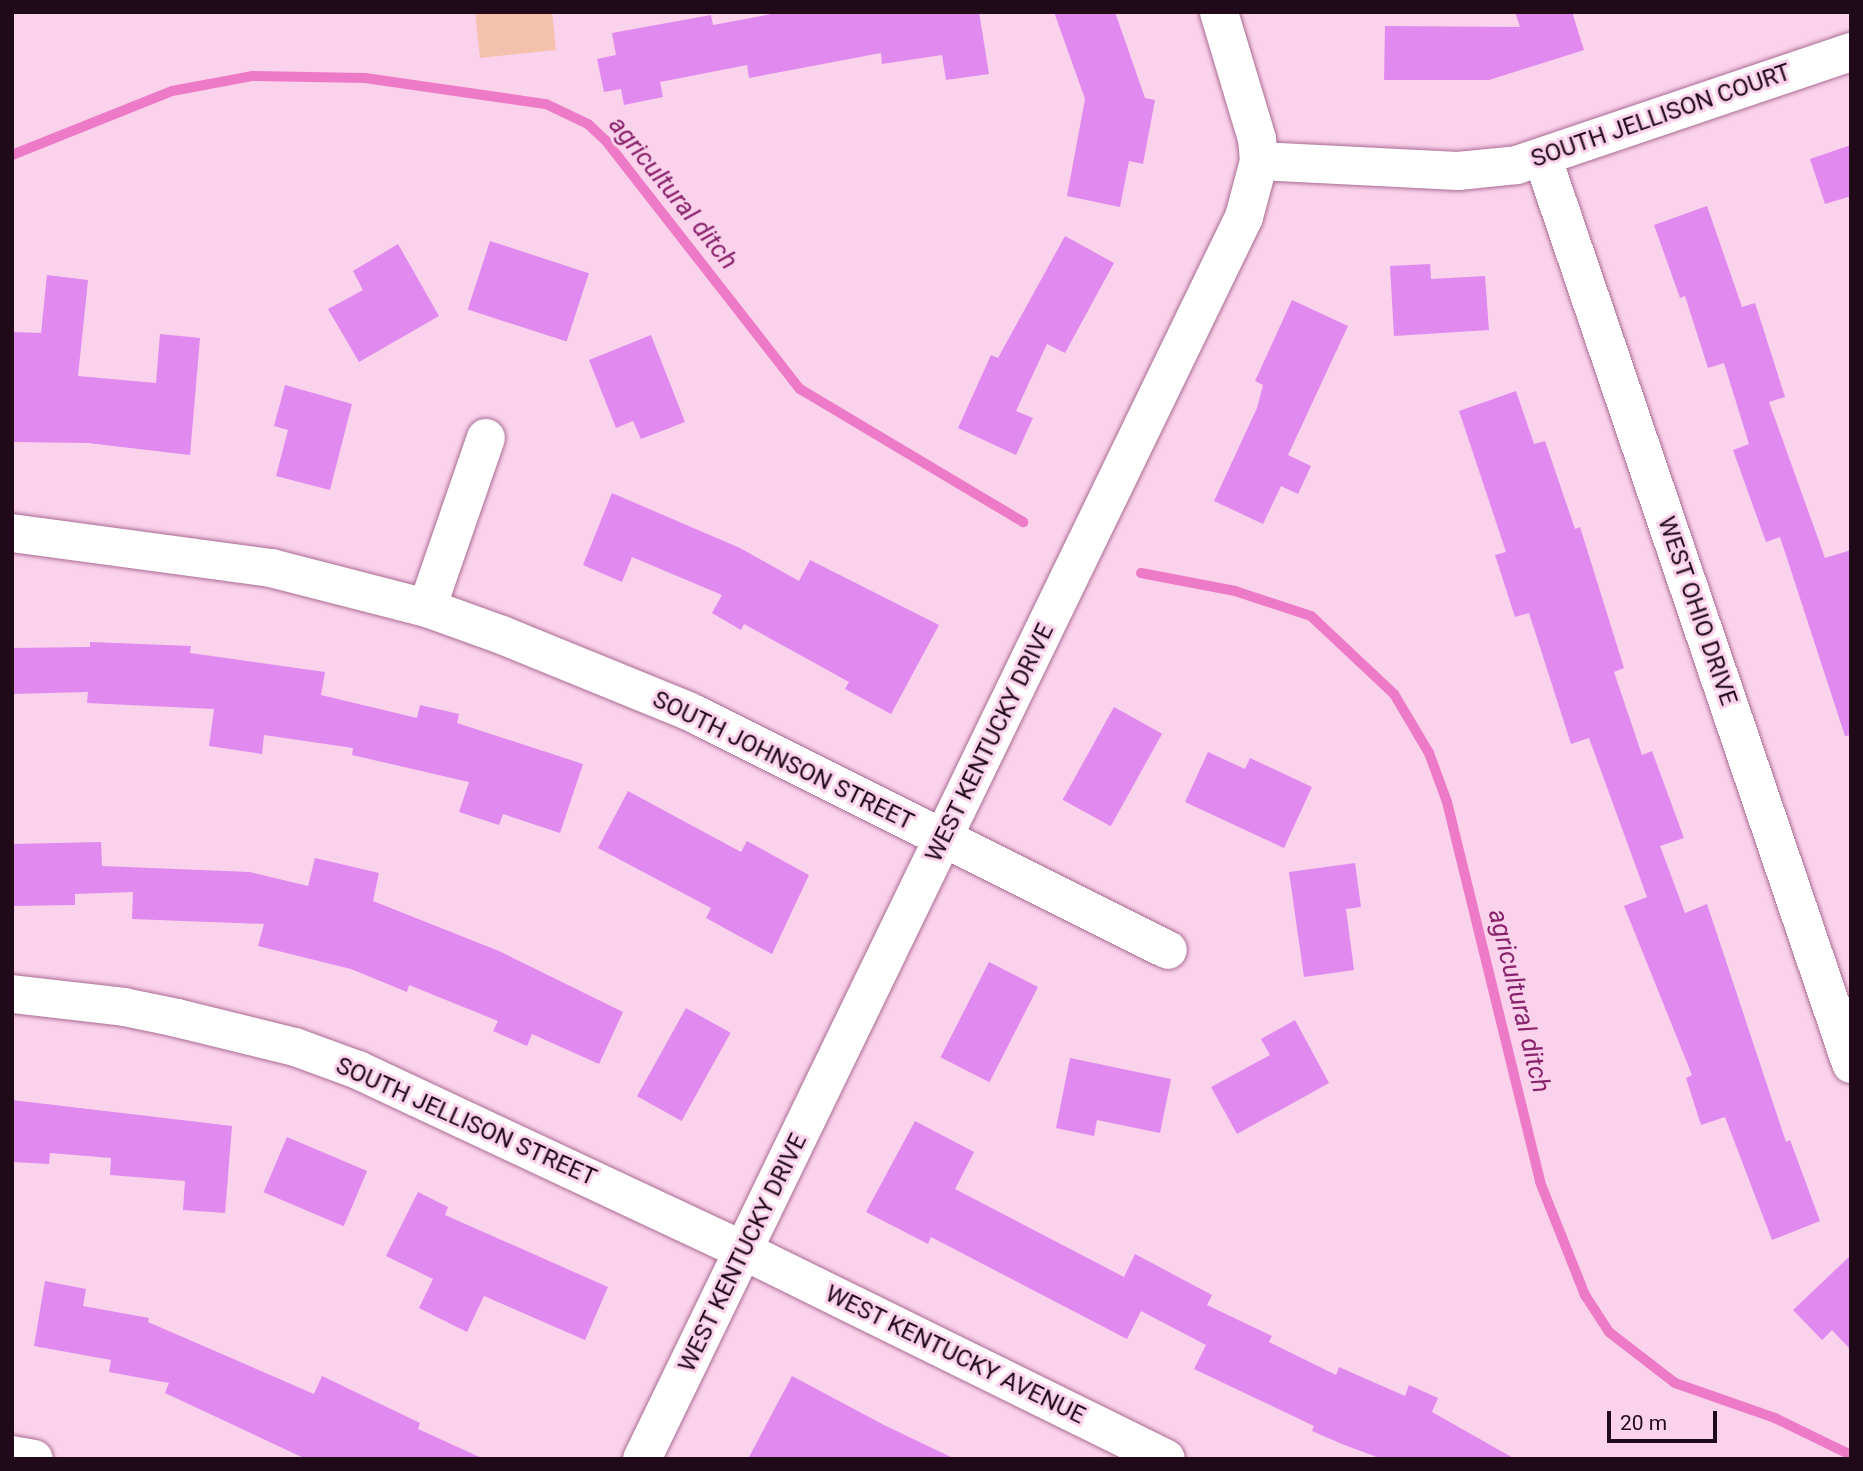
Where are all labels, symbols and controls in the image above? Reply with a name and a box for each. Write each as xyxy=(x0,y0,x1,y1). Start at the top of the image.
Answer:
street label: SOUTH JELLISON COURT xyxy=(1527,58,1795,174)
water label: agricultural ditch xyxy=(602,110,744,276)
street label: WEST OHIO DRIVE xyxy=(1651,513,1743,709)
street label: WEST KENTUCKY DRIVE xyxy=(920,619,1060,867)
street label: SOUTH JOHNSON STREET xyxy=(648,685,918,837)
water label: agricultural ditch xyxy=(1481,906,1557,1096)
street label: SOUTH JELLISON STREET xyxy=(331,1051,601,1193)
street label: WEST KENTUCKY DRIVE xyxy=(673,1129,813,1377)
street label: WEST KENTUCKY AVENUE xyxy=(820,1279,1090,1431)
scale bar xyxy=(1611,1398,1721,1442)
text: 20 m xyxy=(1620,1411,1667,1435)

